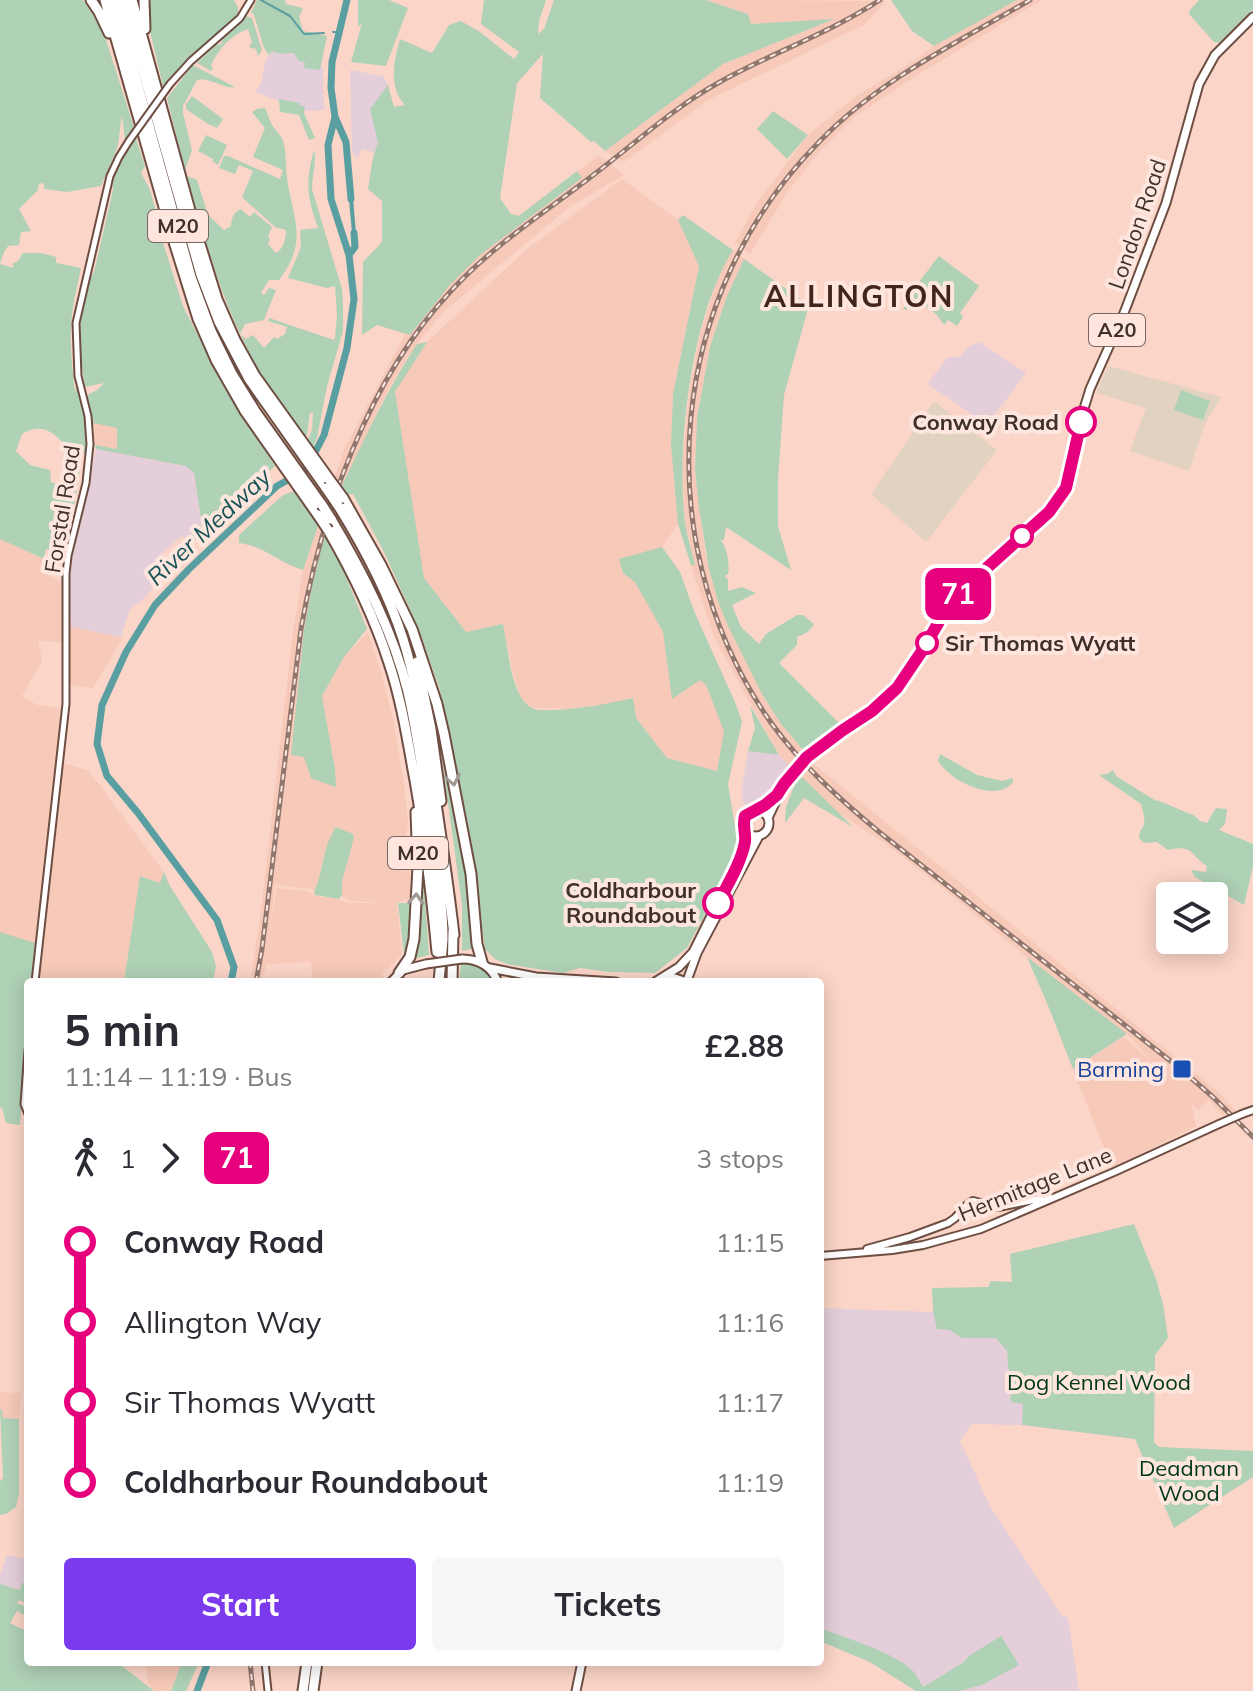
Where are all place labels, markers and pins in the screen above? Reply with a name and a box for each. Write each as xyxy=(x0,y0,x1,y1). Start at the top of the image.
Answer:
marker: Conway Road xyxy=(1066,407,1096,437)
place label: Conway Road xyxy=(912,408,1059,436)
unlabelled marker xyxy=(1011,525,1033,547)
place label: Sir Thomas Wyatt xyxy=(945,629,1135,657)
marker: Sir Thomas Wyatt xyxy=(916,632,938,654)
place label: Coldharbour Roundabout xyxy=(565,876,696,929)
marker: Coldharbour Roundabout xyxy=(703,888,733,918)
place label: Barming xyxy=(1077,1055,1164,1083)
marker: Barming xyxy=(1171,1058,1193,1080)

